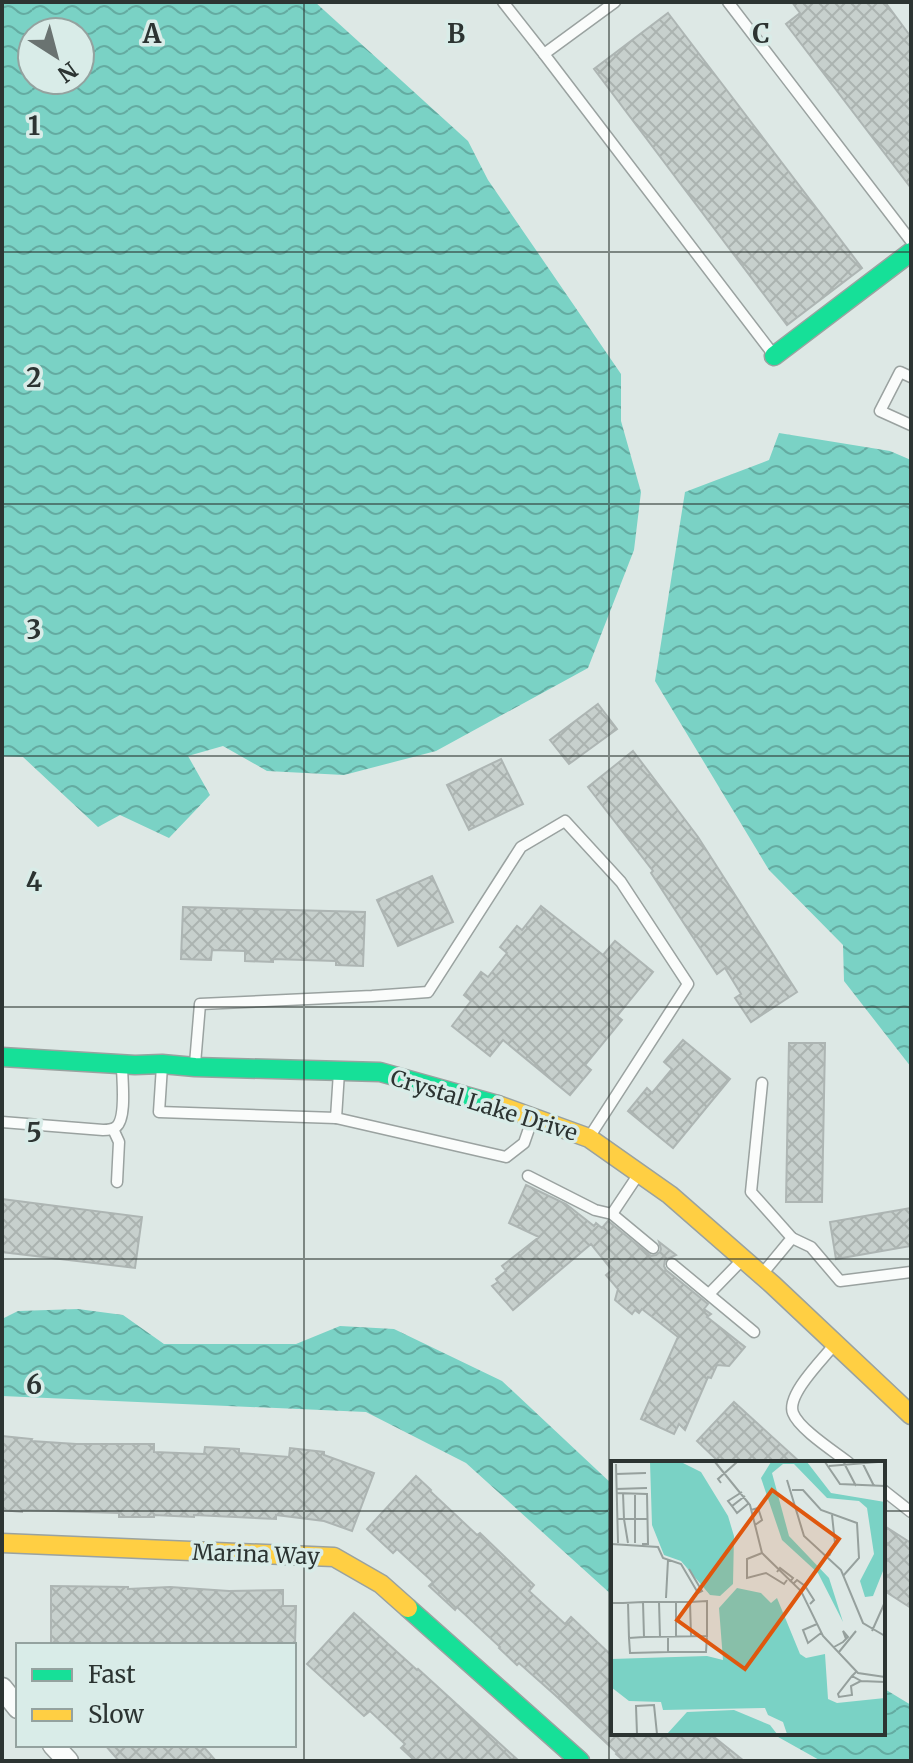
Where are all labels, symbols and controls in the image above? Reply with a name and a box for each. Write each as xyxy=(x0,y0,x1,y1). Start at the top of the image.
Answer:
north arrow xyxy=(16,16,96,96)
text: A xyxy=(142,17,162,50)
text: B xyxy=(447,17,465,50)
text: C xyxy=(752,17,770,50)
text: N xyxy=(52,56,83,89)
text: 1 xyxy=(28,109,40,142)
text: 2 xyxy=(26,361,42,394)
text: 3 xyxy=(27,613,41,646)
text: 4 xyxy=(26,865,43,898)
street label: Crystal Lake Drive xyxy=(387,1063,581,1147)
text: 5 xyxy=(26,1116,42,1149)
text: 6 xyxy=(26,1368,42,1401)
inset map xyxy=(611,1461,885,1735)
street label: Marina Way xyxy=(192,1538,320,1570)
legend xyxy=(16,1643,296,1747)
text: Fast xyxy=(88,1659,136,1690)
text: Slow xyxy=(88,1699,144,1730)

